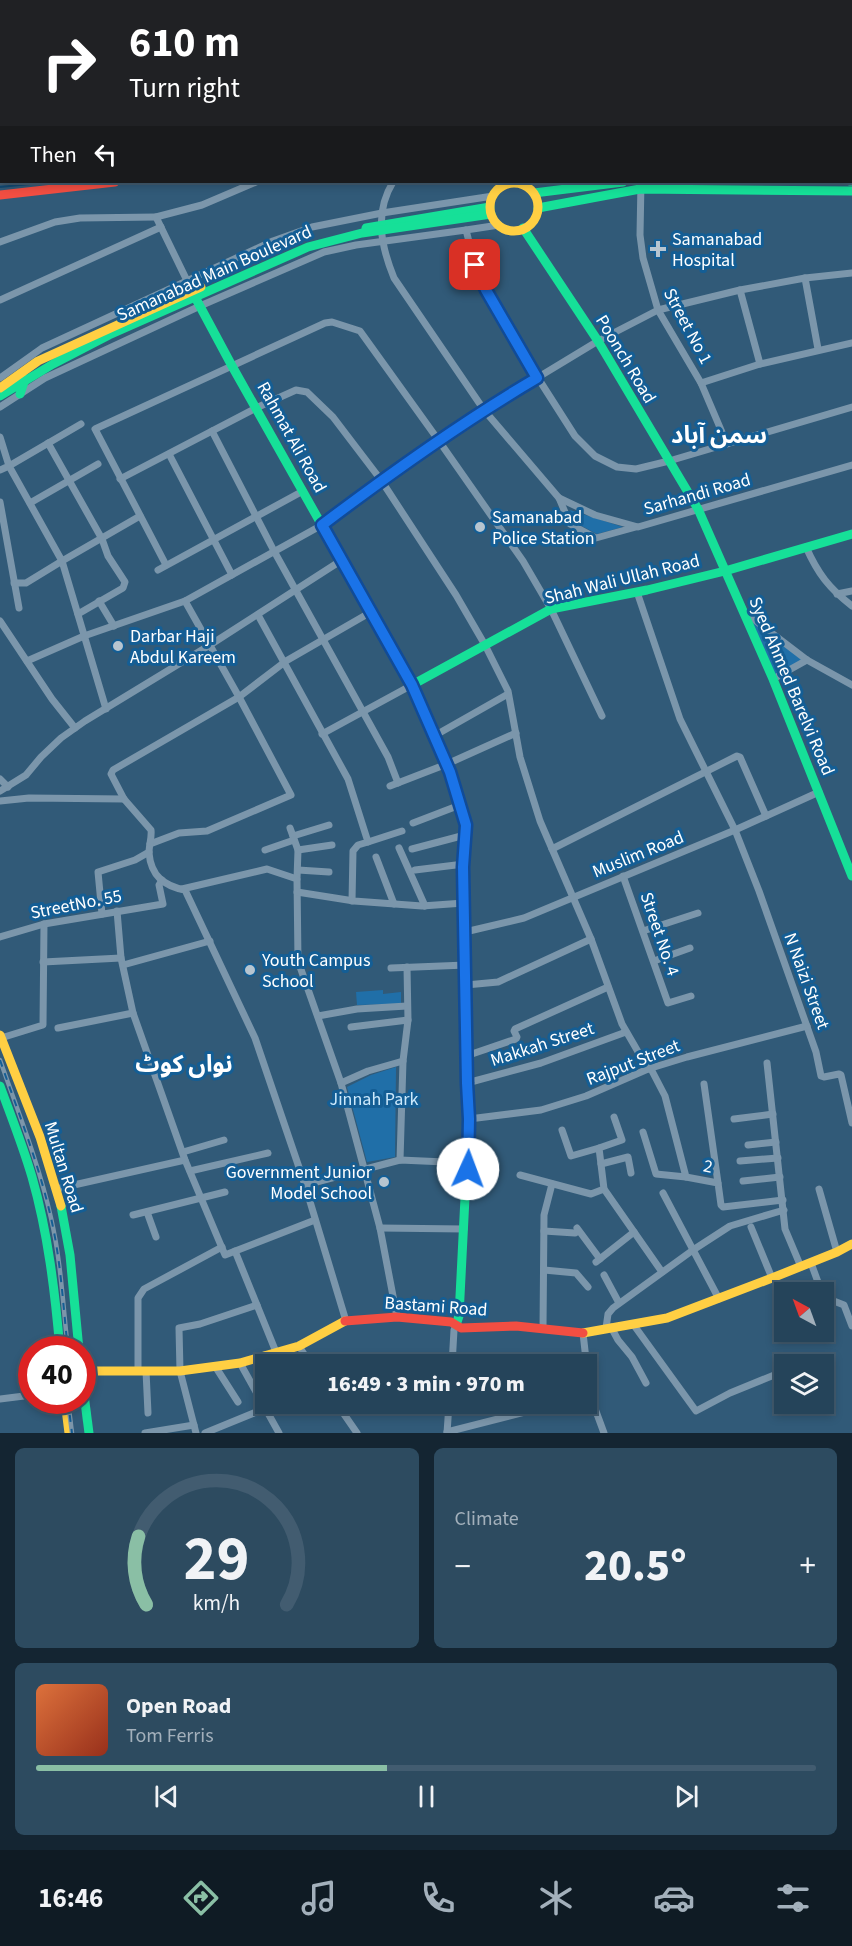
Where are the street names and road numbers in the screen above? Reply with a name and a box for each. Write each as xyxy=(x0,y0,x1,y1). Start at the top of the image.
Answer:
street label: Samanabad Main Boulevard xyxy=(113,219,316,328)
street label: Street No 1 xyxy=(657,284,718,369)
street label: Poonch Road xyxy=(589,310,662,408)
street label: Rahmat Ali Road xyxy=(251,377,332,497)
street label: Sarhandi Road xyxy=(641,467,754,522)
street label: Shah Wali Ullah Road xyxy=(542,548,702,611)
street label: Syed Ahmed Barelvi Road xyxy=(743,593,841,779)
street label: Muslim Road xyxy=(589,825,688,884)
street label: StreetNo. 55 xyxy=(28,883,124,926)
street label: Street No. 4 xyxy=(634,889,686,979)
street label: N Naizi Street xyxy=(777,929,836,1033)
street label: Makkah Street xyxy=(487,1016,597,1073)
street label: Rajput Street xyxy=(583,1033,684,1092)
street label: Multan Road xyxy=(38,1118,89,1216)
street label: 2 xyxy=(701,1153,715,1180)
street label: Bastami Road xyxy=(384,1290,488,1323)

